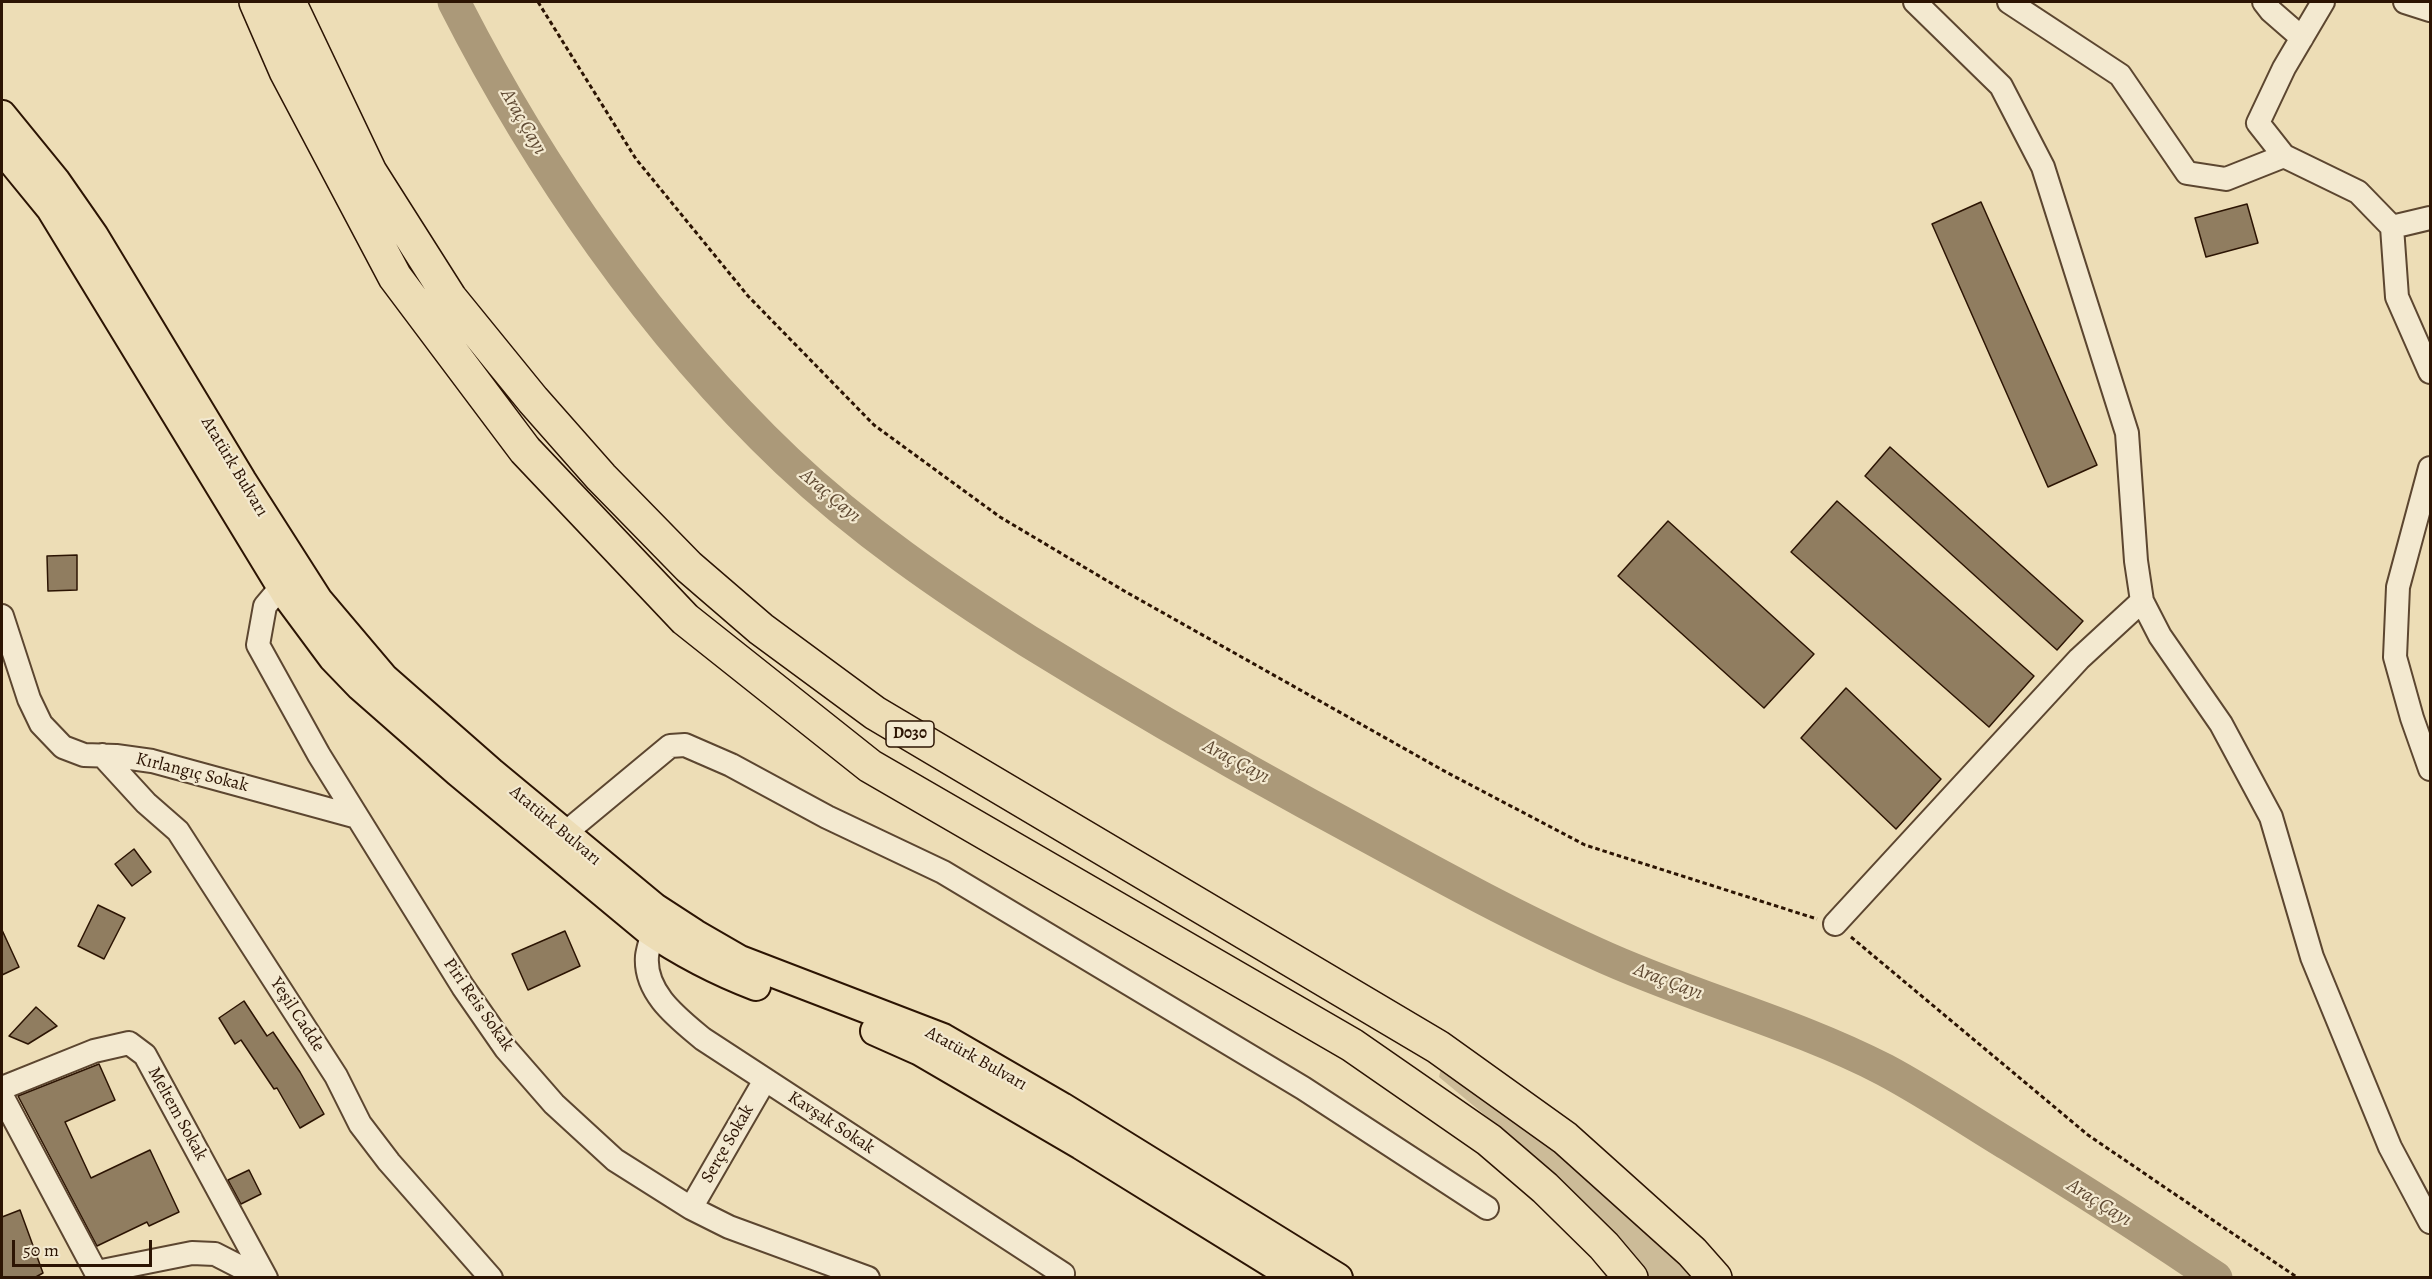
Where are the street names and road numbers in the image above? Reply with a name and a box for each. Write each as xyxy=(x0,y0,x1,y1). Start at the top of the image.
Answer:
street label: Atatürk Bulvarı xyxy=(196,413,272,521)
road number: D030 xyxy=(886,721,934,747)
street label: Kırlangıç Sokak xyxy=(133,749,251,797)
street label: Atatürk Bulvarı xyxy=(505,781,605,871)
street label: Piri Reis Sokak xyxy=(438,954,518,1056)
street label: Yeşil Cadde xyxy=(265,974,329,1056)
street label: Atatürk Bulvarı xyxy=(921,1022,1031,1096)
street label: Meltem Sokak xyxy=(142,1063,212,1165)
street label: Kavşak Sokak xyxy=(783,1087,879,1159)
street label: Serçe Sokak xyxy=(697,1101,759,1187)

